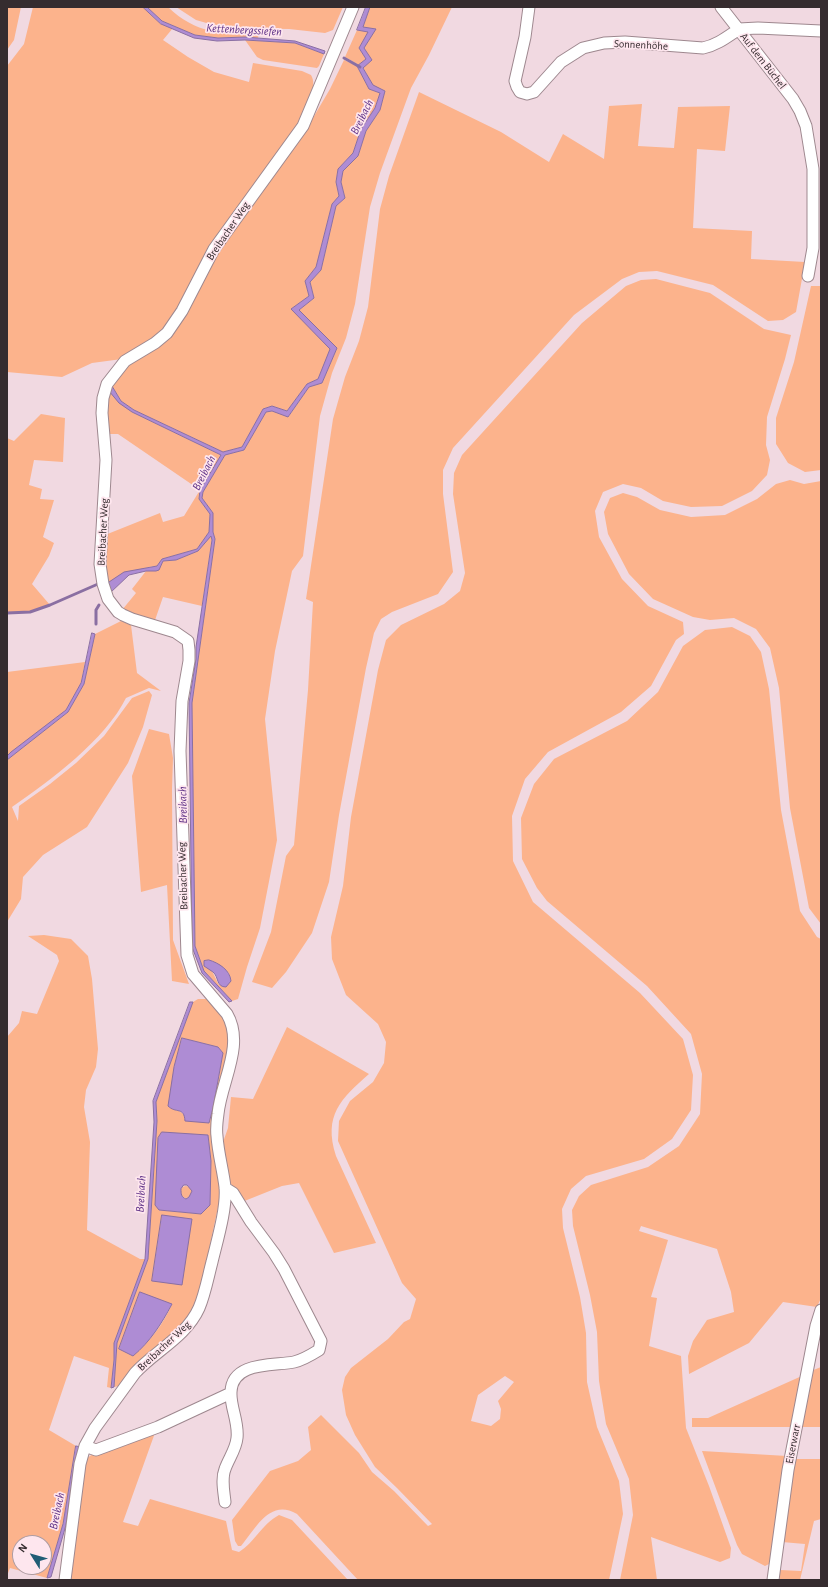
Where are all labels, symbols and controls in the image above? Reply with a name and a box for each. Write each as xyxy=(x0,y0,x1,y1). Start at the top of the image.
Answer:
water label: Kettenbergssiefen xyxy=(206,21,282,39)
street label: Auf dem Büchel xyxy=(737,30,789,92)
street label: Sonnenhöhe xyxy=(614,37,668,53)
water label: Breibach xyxy=(347,97,377,137)
street label: Breibacher Weg xyxy=(204,199,252,263)
water label: Breibach xyxy=(189,453,219,493)
street label: Breibacher Weg xyxy=(95,498,111,566)
water label: Breibach xyxy=(175,786,191,824)
street label: Breibacher Weg xyxy=(175,842,191,910)
water label: Breibach xyxy=(133,1175,149,1213)
street label: Breibacher Weg xyxy=(135,1318,193,1374)
street label: Eiserwarr xyxy=(783,1423,803,1465)
water label: Breibach xyxy=(46,1491,68,1531)
north arrow xyxy=(12,1535,52,1575)
text: N xyxy=(16,1542,30,1554)

